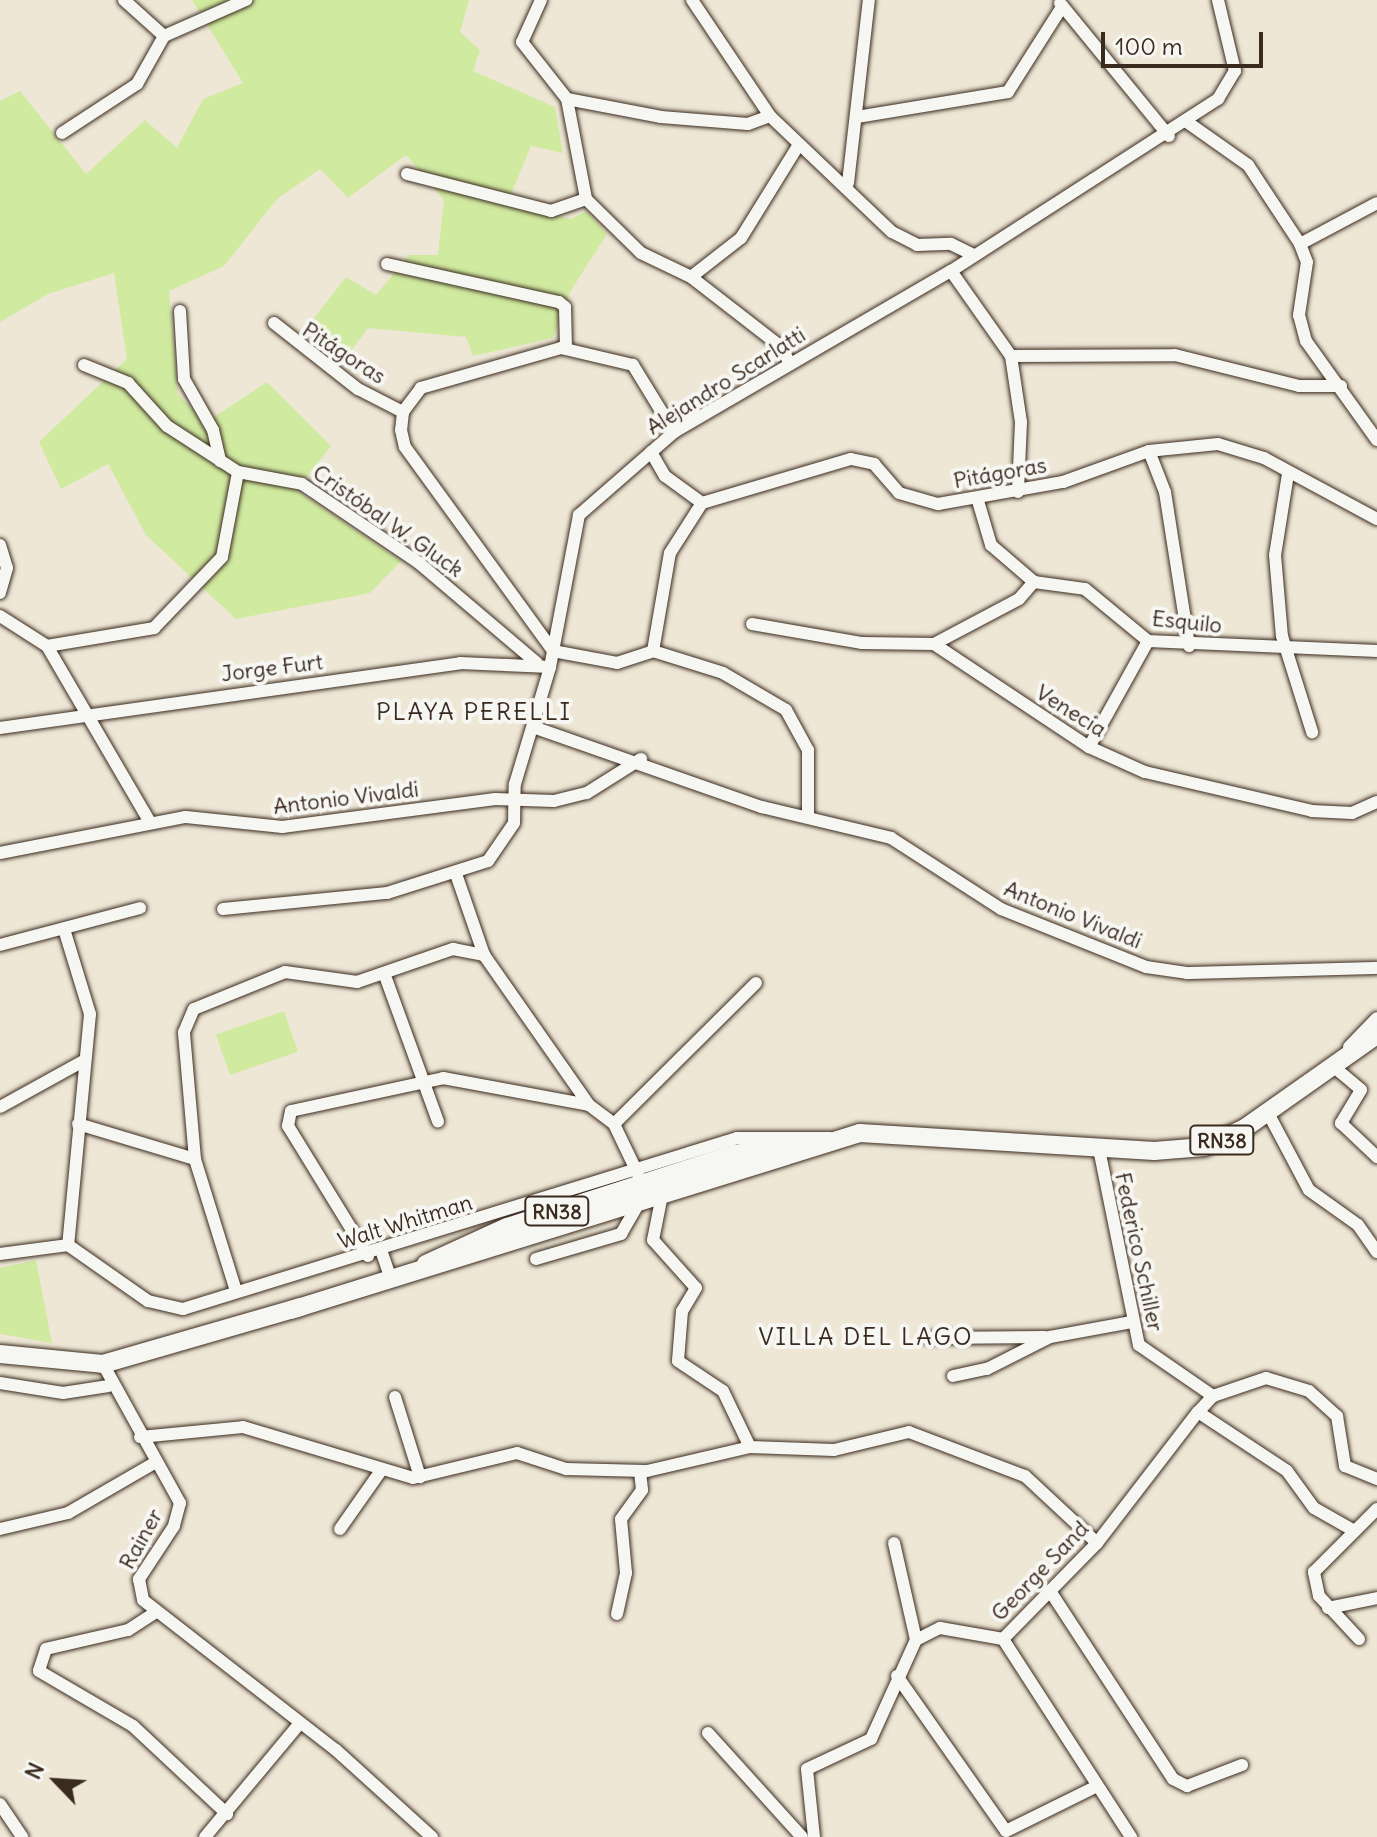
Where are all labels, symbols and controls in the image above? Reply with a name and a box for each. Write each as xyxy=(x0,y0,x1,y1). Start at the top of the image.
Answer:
scale bar xyxy=(1105,16,1267,66)
text: 100 m xyxy=(1115,31,1183,61)
street label: Pitágoras xyxy=(297,316,391,390)
street label: Alejandro Scarlatti xyxy=(642,321,810,441)
street label: Pitágoras xyxy=(951,452,1049,494)
street label: Cristóbal W. Gluck xyxy=(308,459,468,583)
street label: Esquilo xyxy=(1151,605,1223,639)
street label: Jorge Furt xyxy=(220,649,324,687)
street label: Venecia xyxy=(1031,679,1111,743)
district label: PLAYA PERELLI xyxy=(376,698,572,726)
street label: Antonio Vivaldi xyxy=(272,776,420,820)
street label: Antonio Vivaldi xyxy=(1000,875,1146,955)
road number: RN38 xyxy=(1188,1124,1256,1156)
street label: Federico Schiller xyxy=(1109,1170,1169,1334)
street label: Walt Whitman xyxy=(335,1189,475,1255)
road number: RN38 xyxy=(523,1195,591,1227)
district label: VILLA DEL LAGO xyxy=(759,1323,973,1351)
street label: Rainer xyxy=(114,1504,168,1574)
street label: George Sand xyxy=(986,1516,1094,1626)
north arrow xyxy=(16,1741,96,1821)
text: N xyxy=(18,1758,50,1784)

